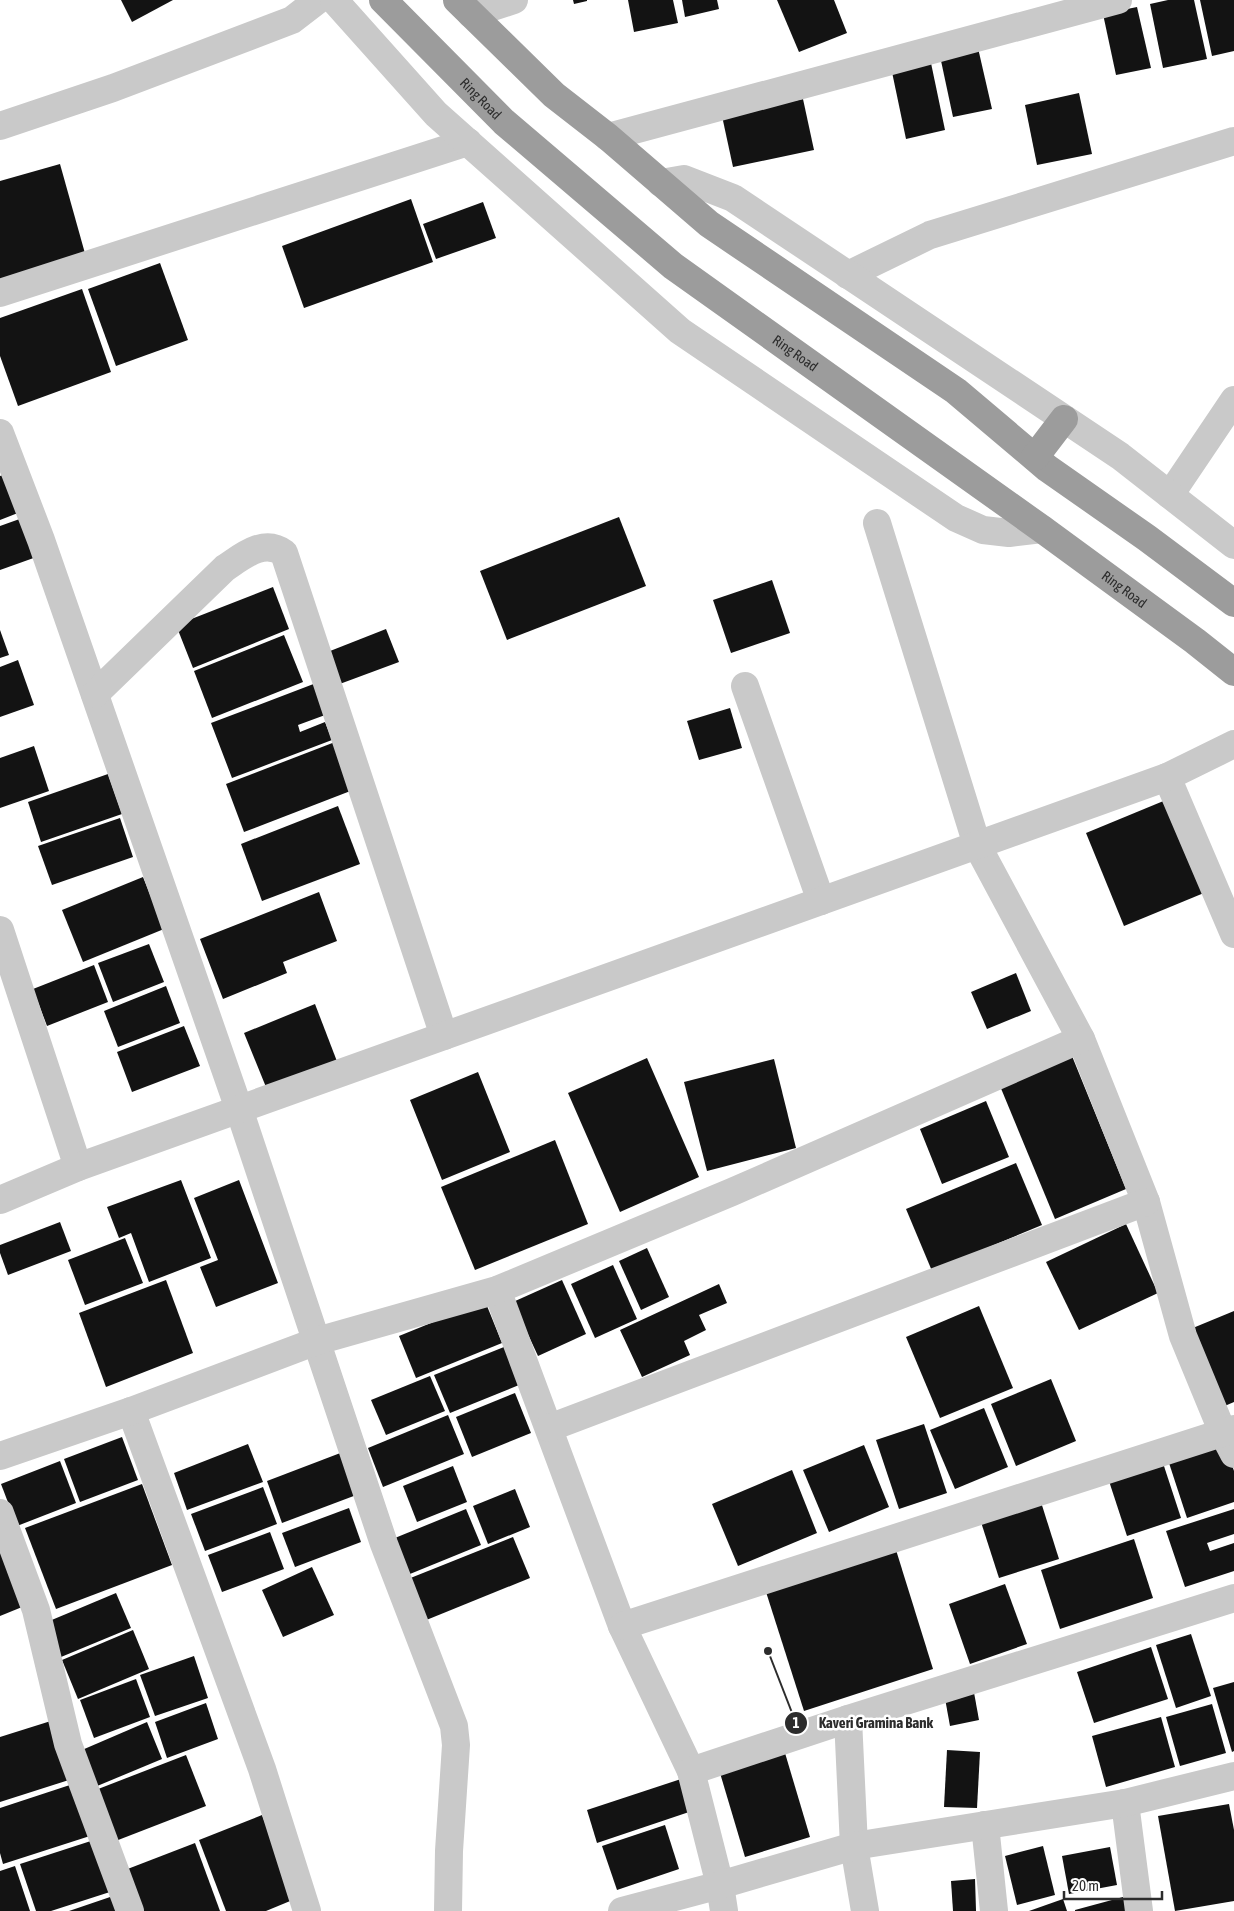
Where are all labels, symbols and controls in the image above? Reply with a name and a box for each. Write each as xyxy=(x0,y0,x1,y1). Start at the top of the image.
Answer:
street label: Ring Road xyxy=(457,75,505,123)
street label: Ring Road xyxy=(770,332,821,375)
street label: Ring Road xyxy=(1099,568,1150,611)
callout: Kaveri Gramina Bank xyxy=(784,1708,943,1738)
text: 1 xyxy=(792,1714,800,1731)
text: Kaveri Gramina Bank xyxy=(819,1714,934,1731)
scale bar xyxy=(1064,1868,1162,1900)
text: 20 m xyxy=(1072,1877,1099,1894)

